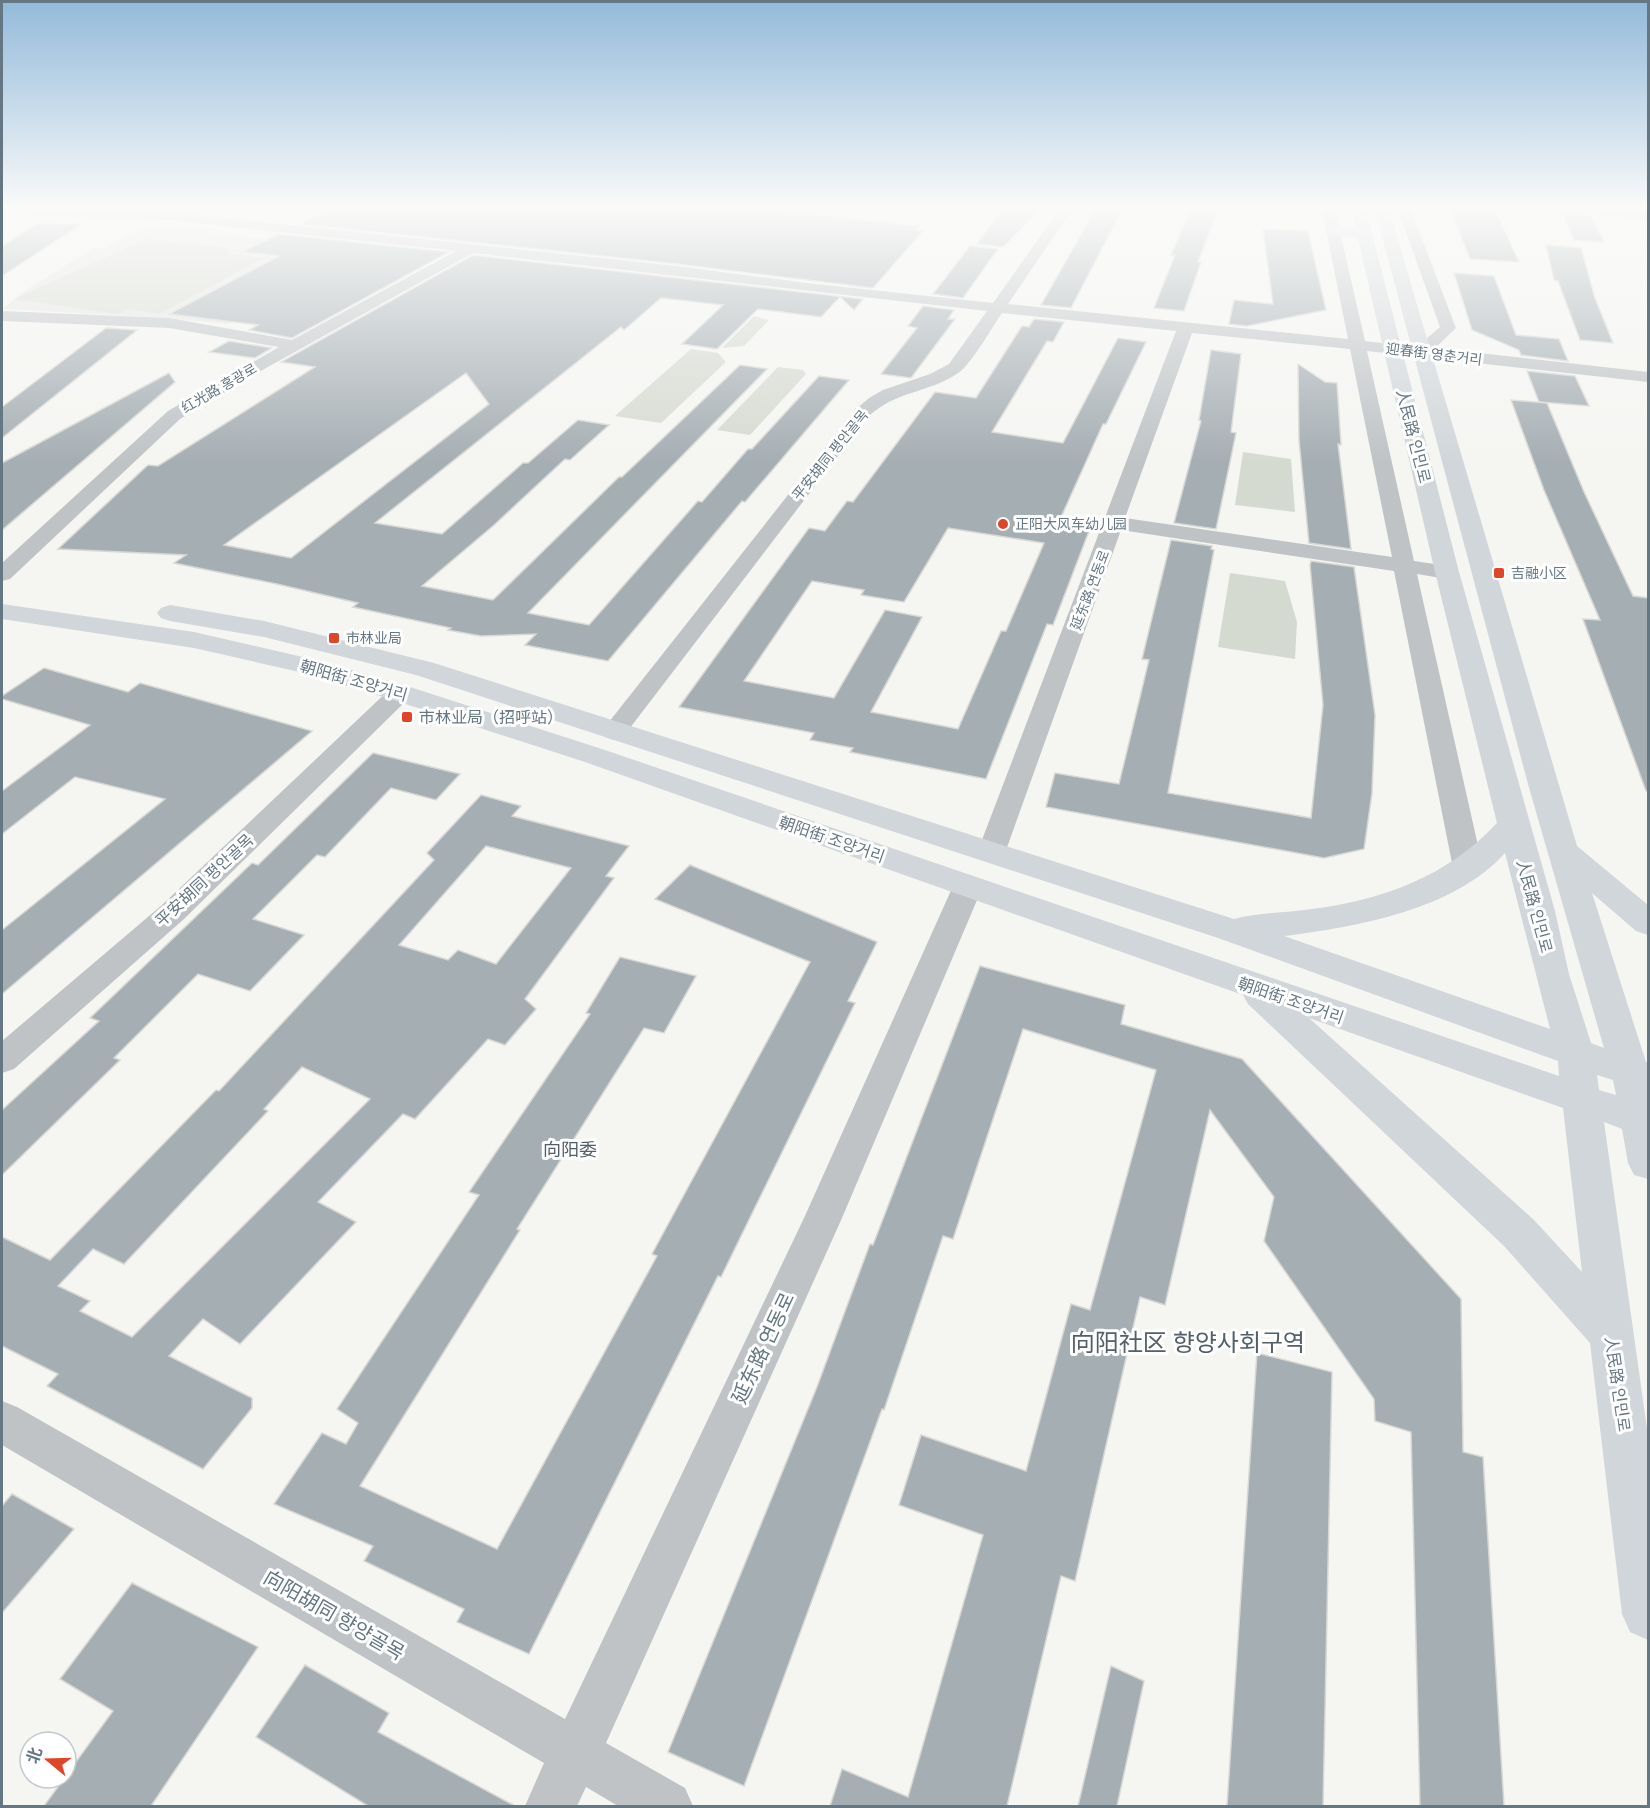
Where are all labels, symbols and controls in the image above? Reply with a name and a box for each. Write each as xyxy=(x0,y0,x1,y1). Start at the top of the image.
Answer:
street label: 迎春街 영춘거리 xyxy=(1385,340,1483,368)
street label: 红光路 홍광로 xyxy=(179,360,259,416)
street label: 人民路 인민로 xyxy=(1393,387,1434,485)
street label: 平安胡同 평안골목 xyxy=(789,407,871,503)
place label: 正阳大风车幼儿园 xyxy=(1015,516,1127,532)
marker: 正阳大风车幼儿园 xyxy=(996,517,1010,531)
street label: 延东路 연동로 xyxy=(1067,548,1113,632)
place label: 吉融小区 xyxy=(1511,565,1567,581)
marker: 吉融小区 xyxy=(1492,566,1506,580)
place label: 市林业局 xyxy=(346,630,402,646)
marker: 市林业局 xyxy=(327,631,341,645)
street label: 朝阳街 조양거리 xyxy=(298,656,410,705)
place label: 市林业局（招呼站） xyxy=(419,708,563,727)
marker: 市林业局（招呼站） xyxy=(400,710,414,724)
street label: 朝阳街 조양거리 xyxy=(776,812,887,866)
street label: 平安胡同 평안골목 xyxy=(152,830,257,931)
street label: 人民路 인민로 xyxy=(1513,857,1556,955)
street label: 朝阳街 조양거리 xyxy=(1235,973,1346,1027)
district label: 向阳委 xyxy=(543,1139,597,1160)
street label: 延东路 연동로 xyxy=(727,1289,799,1407)
district label: 向阳社区 향양사회구역 xyxy=(1071,1328,1305,1356)
street label: 人民路 인민로 xyxy=(1601,1335,1634,1433)
street label: 向阳胡同 향양골목 xyxy=(259,1565,409,1665)
north arrow xyxy=(18,1730,78,1790)
text: 北 xyxy=(23,1745,46,1766)

